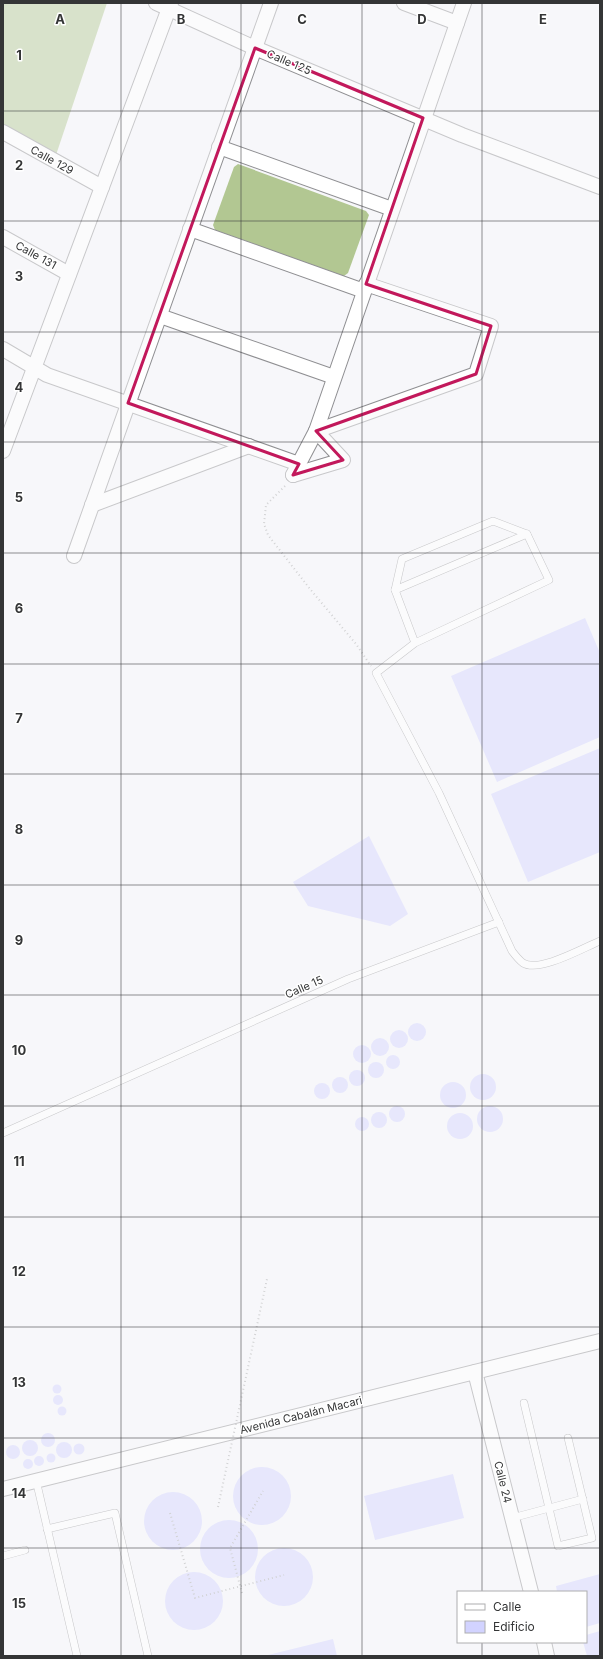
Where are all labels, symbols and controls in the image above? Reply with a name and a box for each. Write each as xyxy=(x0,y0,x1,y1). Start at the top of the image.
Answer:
text: A xyxy=(55,11,65,27)
text: B xyxy=(177,11,186,27)
text: C xyxy=(297,11,307,27)
text: D xyxy=(417,11,427,27)
text: E xyxy=(539,11,547,27)
street label: Calle 125 xyxy=(265,46,314,78)
text: 1 xyxy=(16,47,22,63)
street label: Calle 129 xyxy=(28,142,76,178)
text: 2 xyxy=(15,157,23,173)
street label: Calle 131 xyxy=(13,238,59,272)
text: 3 xyxy=(15,268,23,284)
text: 4 xyxy=(15,379,24,395)
text: 5 xyxy=(15,489,23,505)
text: 6 xyxy=(15,600,23,616)
text: 7 xyxy=(15,710,23,726)
text: 8 xyxy=(15,821,23,837)
text: 9 xyxy=(15,932,23,948)
street label: Calle 15 xyxy=(283,972,325,1002)
text: 10 xyxy=(12,1042,26,1058)
text: 11 xyxy=(13,1153,25,1169)
text: 12 xyxy=(12,1263,26,1279)
text: 13 xyxy=(12,1374,26,1390)
street label: Avenida Cabalán Macari xyxy=(238,1393,364,1437)
street label: Calle 24 xyxy=(491,1460,515,1504)
text: 14 xyxy=(12,1485,26,1501)
legend xyxy=(457,1591,587,1643)
text: 15 xyxy=(12,1595,26,1611)
text: Calle xyxy=(493,1599,521,1614)
text: Edificio xyxy=(493,1619,535,1634)

